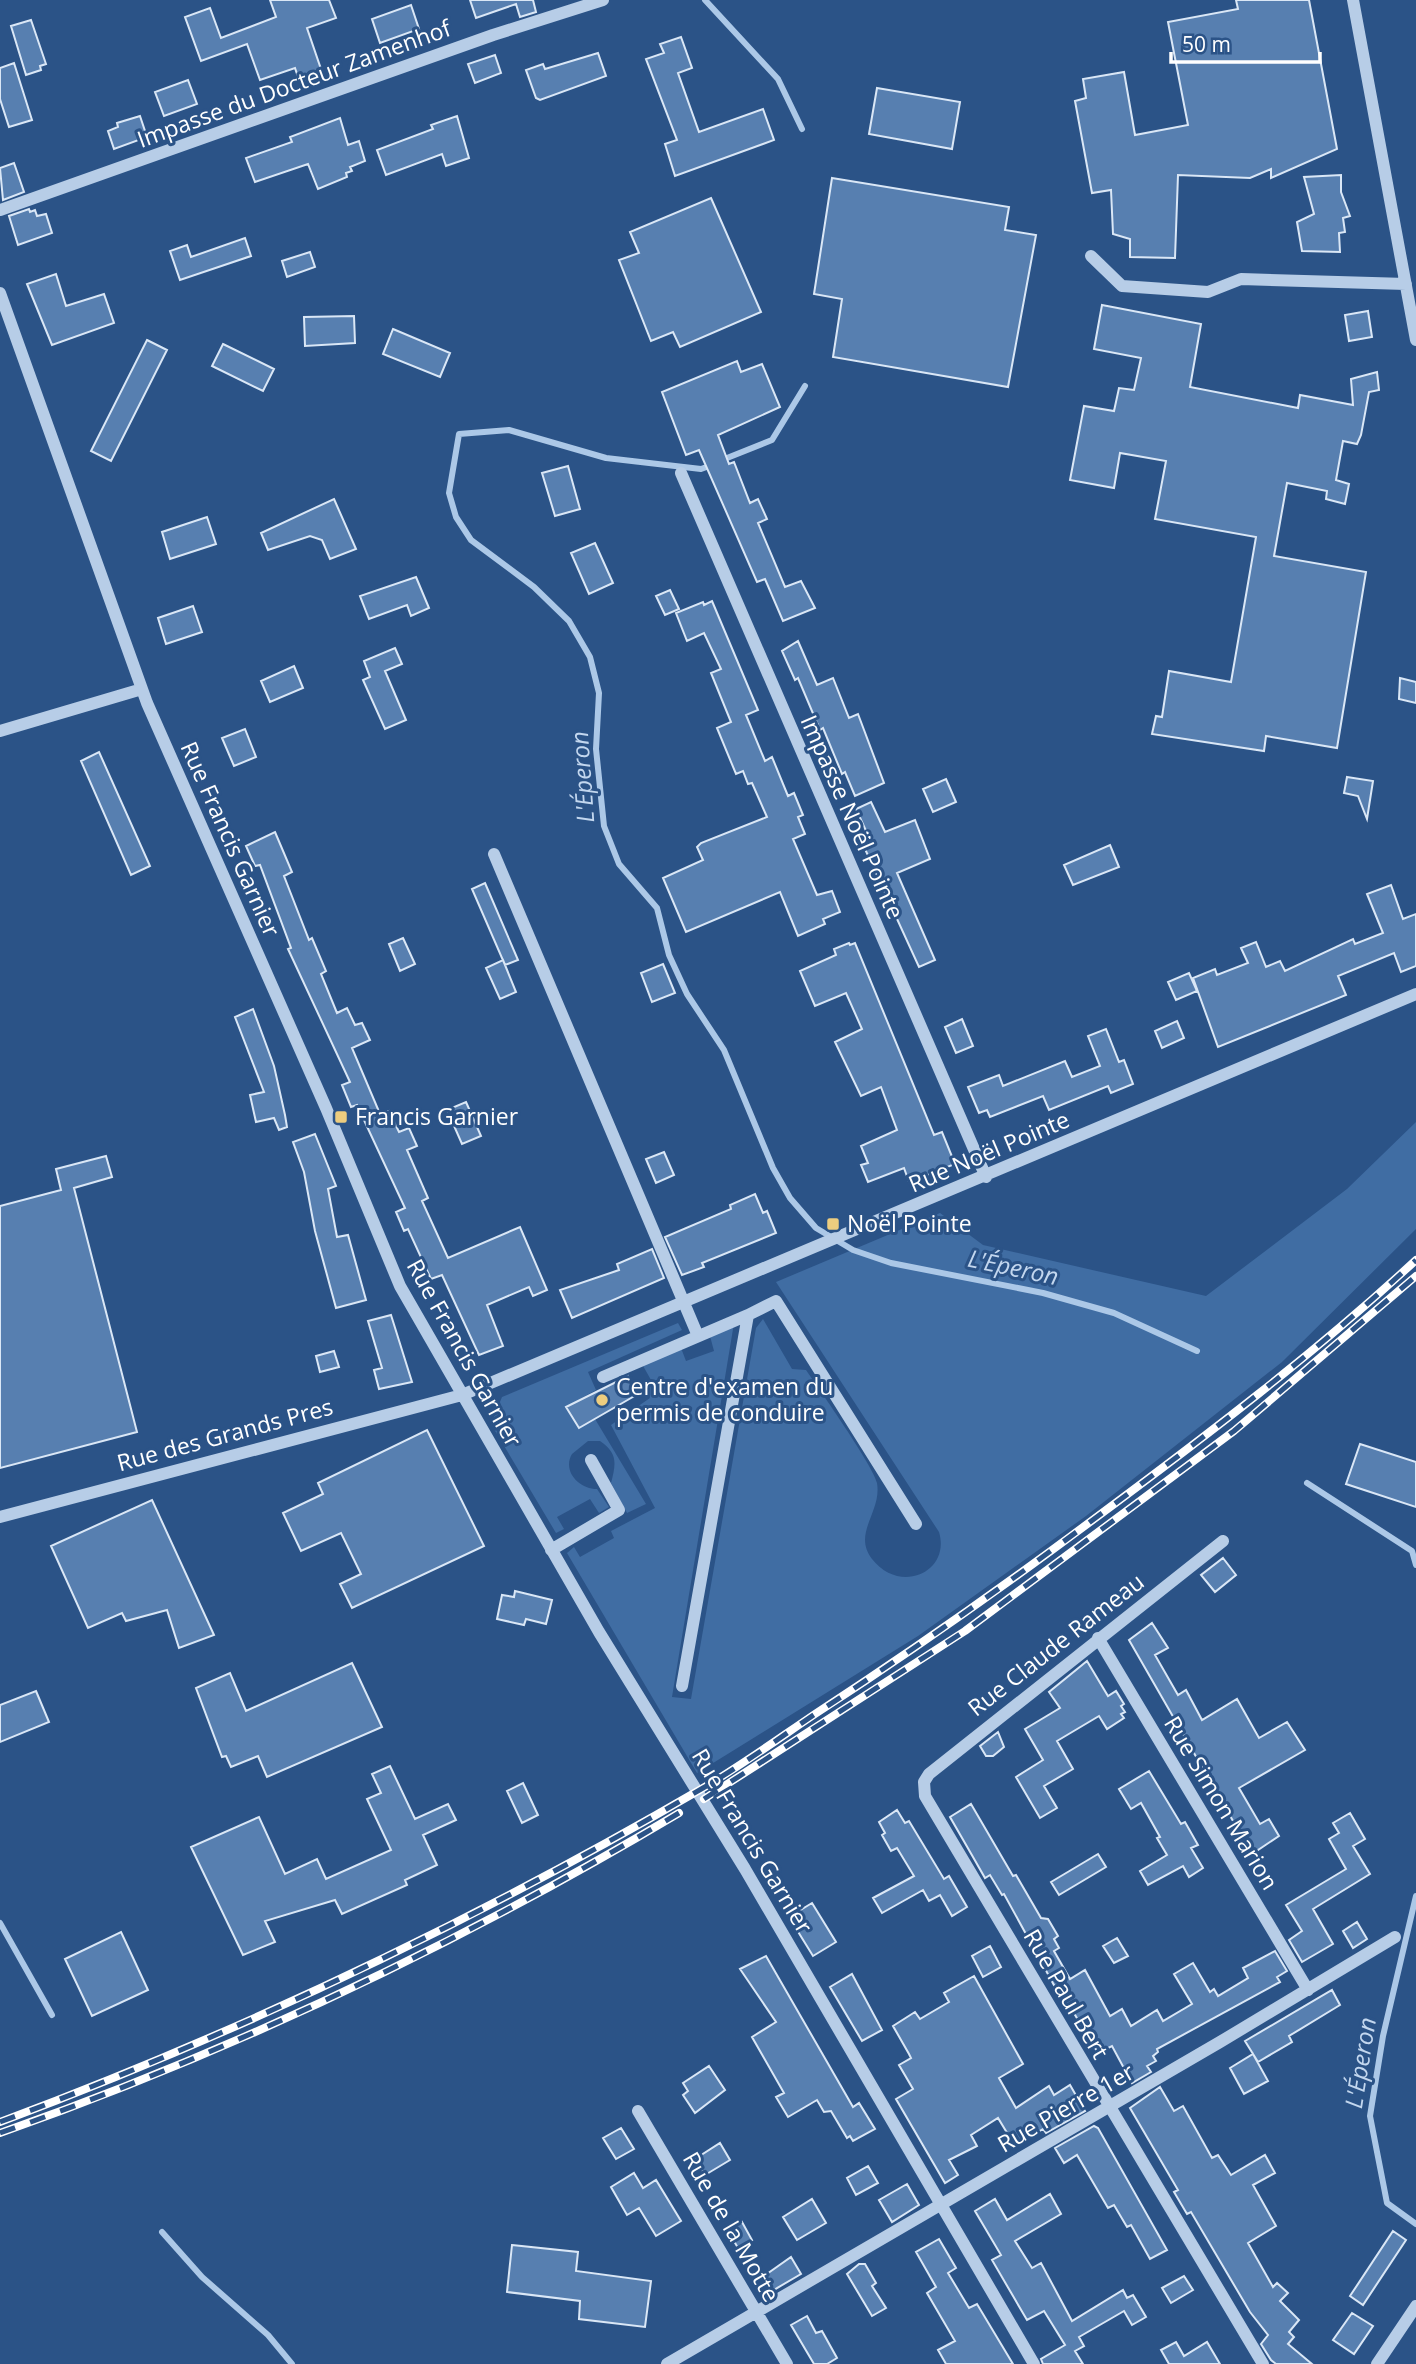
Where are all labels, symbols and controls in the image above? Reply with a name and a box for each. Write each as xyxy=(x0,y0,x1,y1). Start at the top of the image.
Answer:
street label: Impasse du Docteur Zamenhof xyxy=(132,11,456,155)
scale bar xyxy=(1171,21,1320,65)
text: 50 m xyxy=(1182,30,1231,58)
street label: Impasse Noël Pointe xyxy=(794,710,912,924)
water label: L'Éperon xyxy=(562,730,601,824)
street label: Rue Francis Garnier xyxy=(174,736,289,942)
place label: Francis Garnier xyxy=(355,1100,519,1132)
street label: Rue Noël Pointe xyxy=(903,1103,1074,1199)
marker: Francis Garnier xyxy=(333,1109,349,1125)
place label: Noël Pointe xyxy=(847,1207,972,1239)
marker: Noël Pointe xyxy=(825,1216,841,1232)
water label: L'Éperon xyxy=(965,1241,1062,1292)
street label: Rue Francis Garnier xyxy=(400,1253,530,1453)
place label: Centre d'examen du permis de conduire xyxy=(616,1370,833,1428)
street label: Rue des Grands Pres xyxy=(113,1390,336,1478)
marker: Centre d'examen du permis de conduire xyxy=(594,1392,610,1408)
street label: Rue Claude Rameau xyxy=(961,1565,1150,1723)
street label: Rue Simon Marion xyxy=(1157,1710,1286,1895)
street label: Rue Francis Garnier xyxy=(685,1742,821,1939)
street label: Rue Paul Bert xyxy=(1017,1923,1117,2064)
water label: L'Éperon xyxy=(1336,2015,1383,2111)
street label: Rue Pierre 1er xyxy=(991,2055,1140,2159)
street label: Rue de la Motte xyxy=(676,2146,788,2307)

